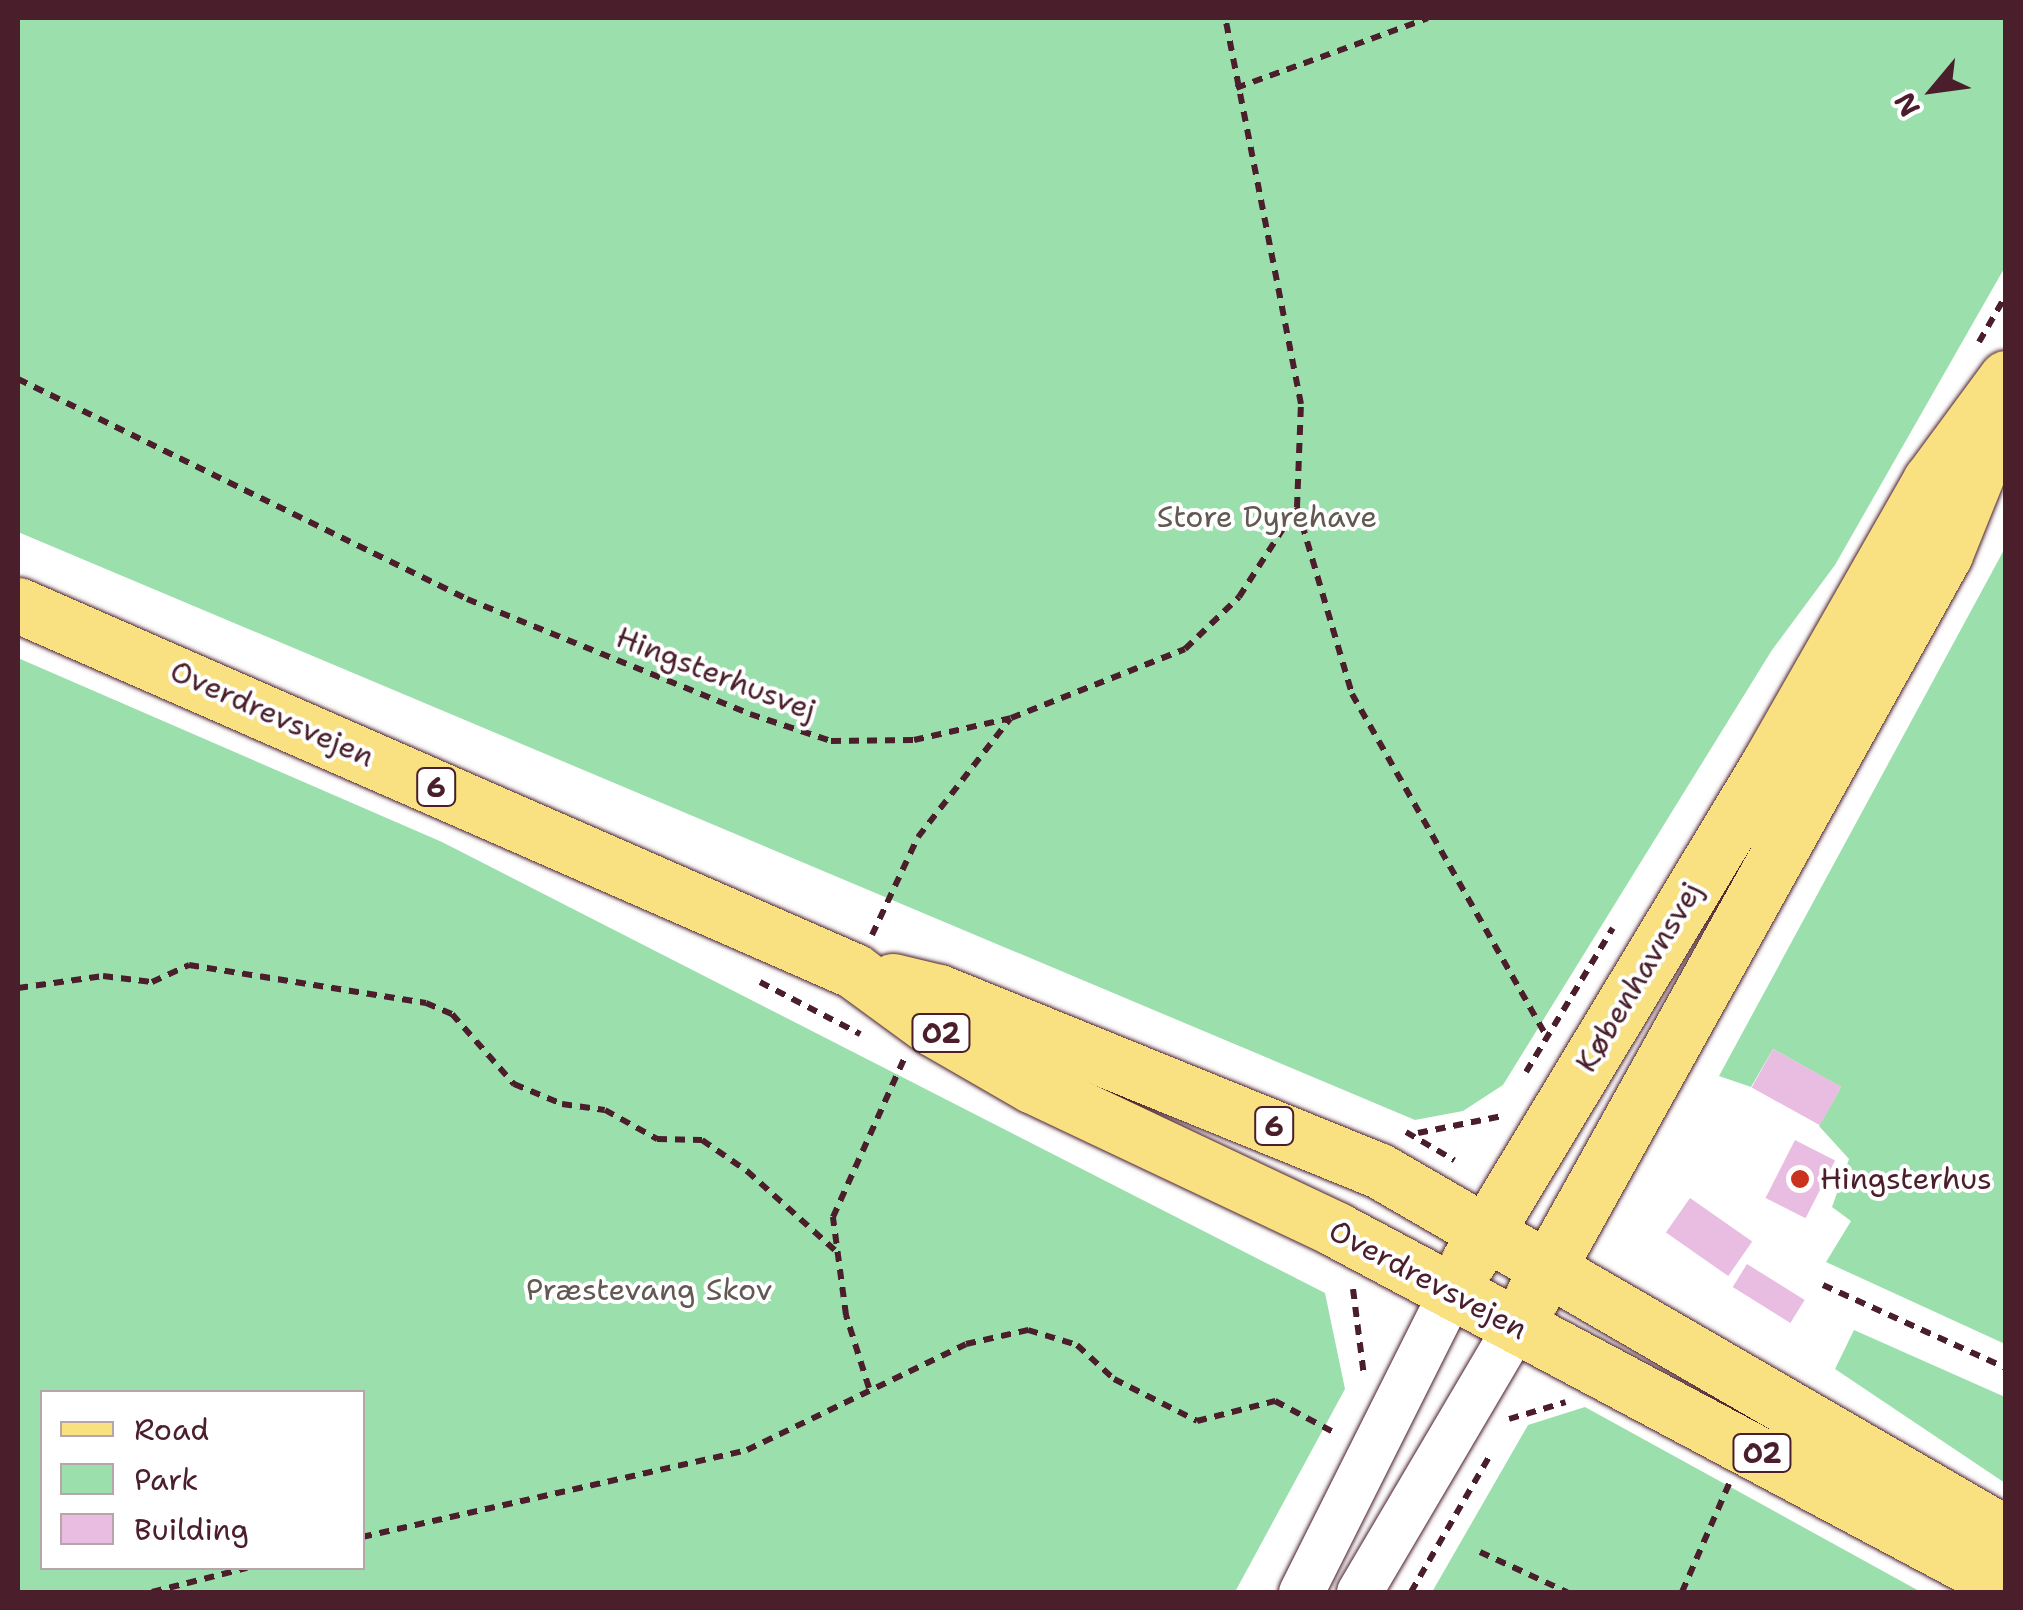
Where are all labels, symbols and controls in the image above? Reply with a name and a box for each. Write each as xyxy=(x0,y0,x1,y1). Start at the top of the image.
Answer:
north arrow xyxy=(1883,40,1983,140)
text: N xyxy=(1885,86,1929,123)
park label: Store Dyrehave xyxy=(1157,499,1377,535)
street label: Hingsterhusvej xyxy=(611,619,821,729)
street label: Overdrevsvejen xyxy=(165,653,379,775)
road number: 6 xyxy=(416,764,456,810)
street label: Københavnsvej xyxy=(1568,875,1710,1079)
road number: O2 xyxy=(911,1010,971,1056)
road number: 6 xyxy=(1254,1103,1294,1149)
place label: Hingsterhus xyxy=(1820,1161,1992,1197)
marker: Hingsterhus xyxy=(1789,1168,1811,1190)
street label: Overdrevsvejen xyxy=(1323,1213,1533,1347)
park label: Præstevang Skov xyxy=(526,1272,772,1308)
legend xyxy=(40,1390,365,1570)
text: Road xyxy=(134,1409,209,1450)
road number: O2 xyxy=(1732,1430,1792,1476)
text: Park xyxy=(134,1459,198,1500)
text: Building xyxy=(134,1509,249,1550)

